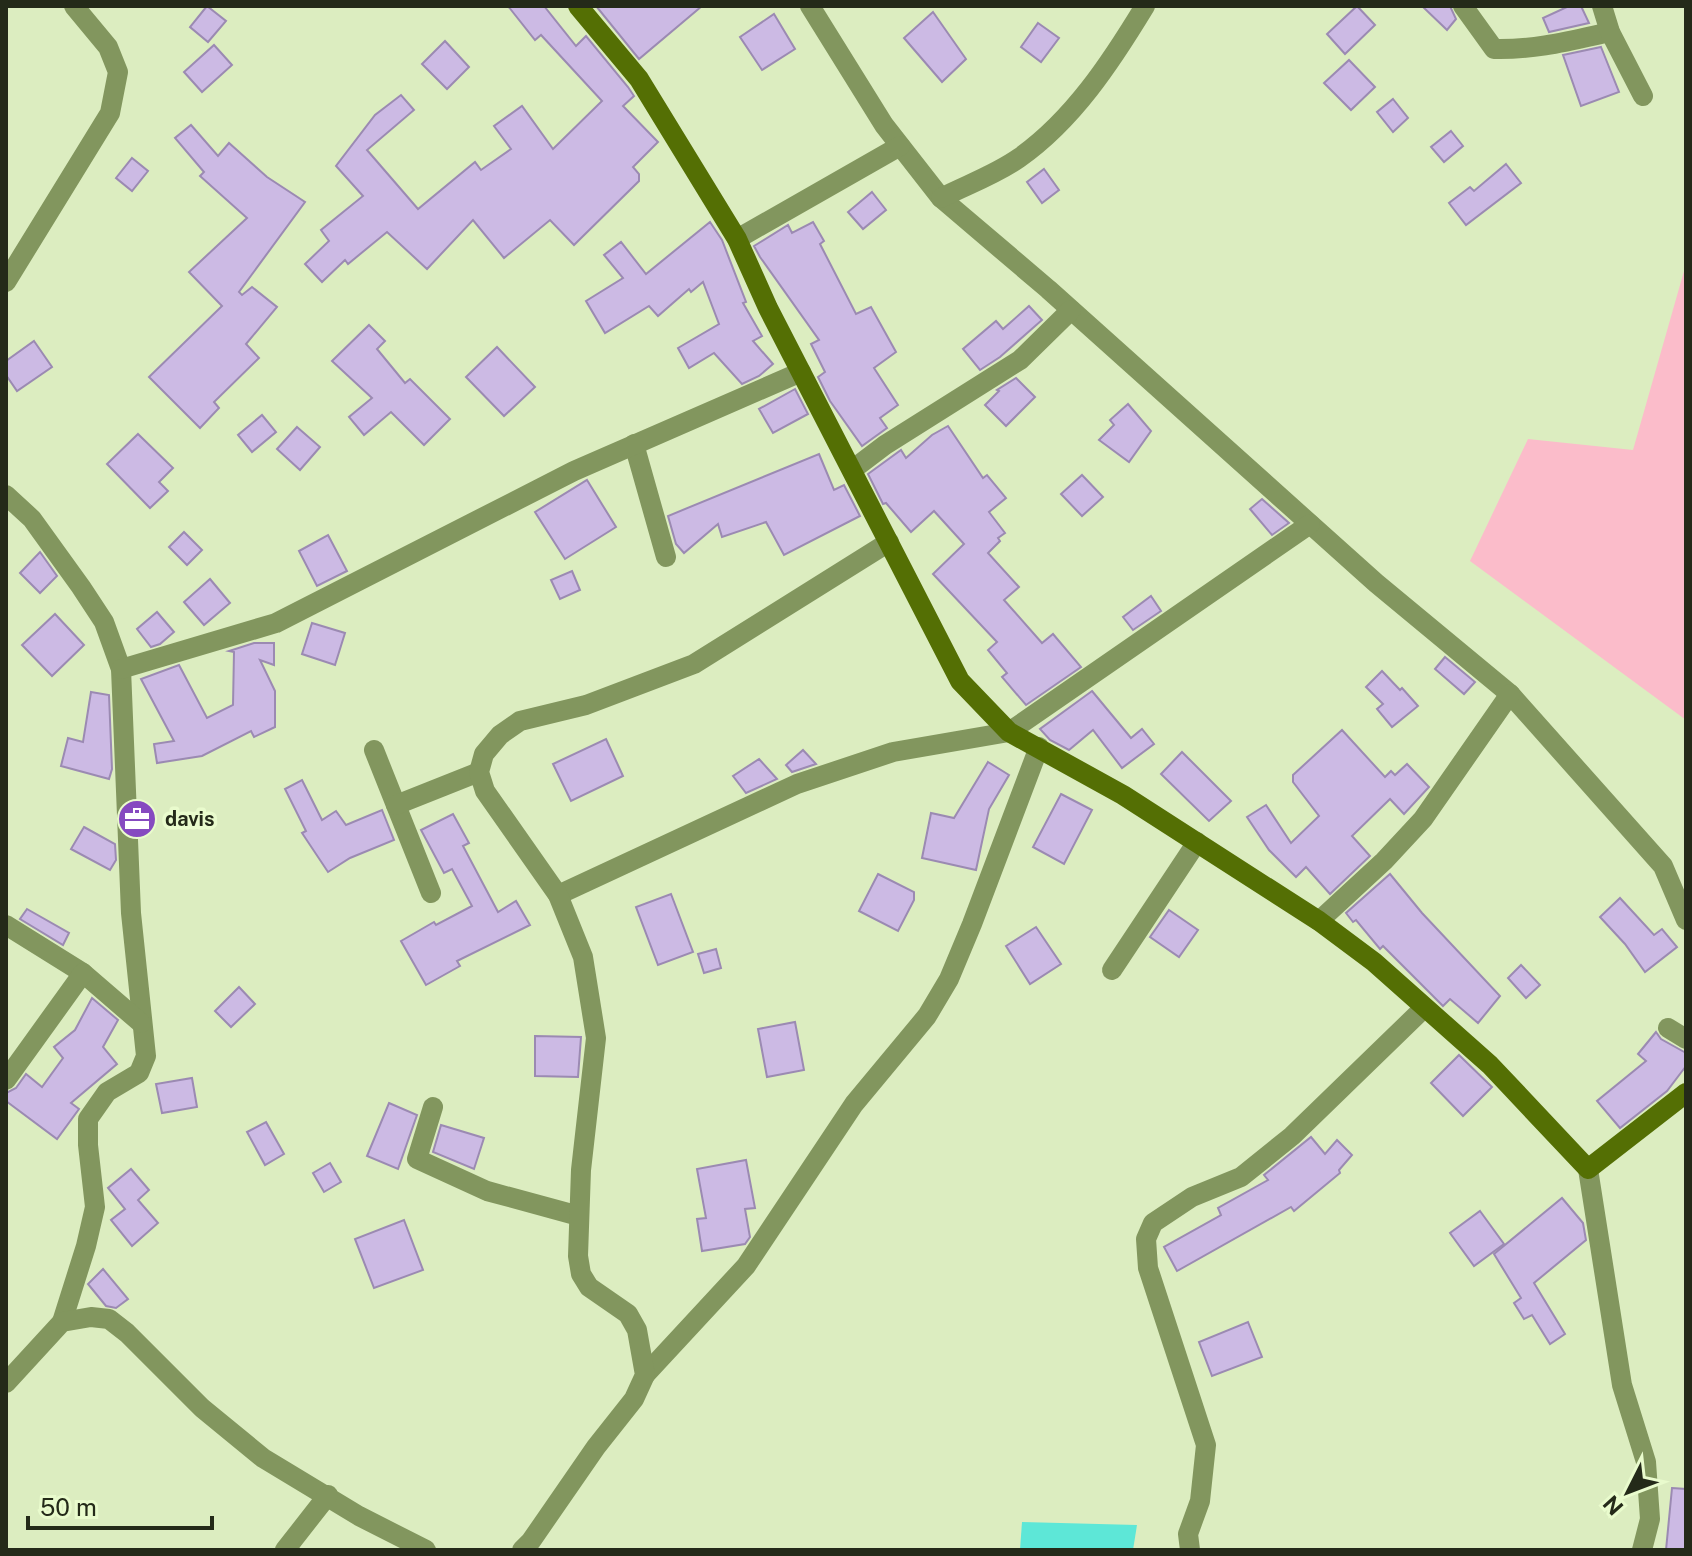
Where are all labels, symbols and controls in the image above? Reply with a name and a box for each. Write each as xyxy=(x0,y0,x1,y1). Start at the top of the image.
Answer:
office icon: davis xyxy=(116,798,158,840)
place label: davis xyxy=(165,807,214,831)
north arrow xyxy=(1588,1452,1668,1532)
scale bar xyxy=(28,1480,212,1530)
text: N xyxy=(1598,1490,1629,1520)
text: 50 m xyxy=(40,1493,97,1521)

